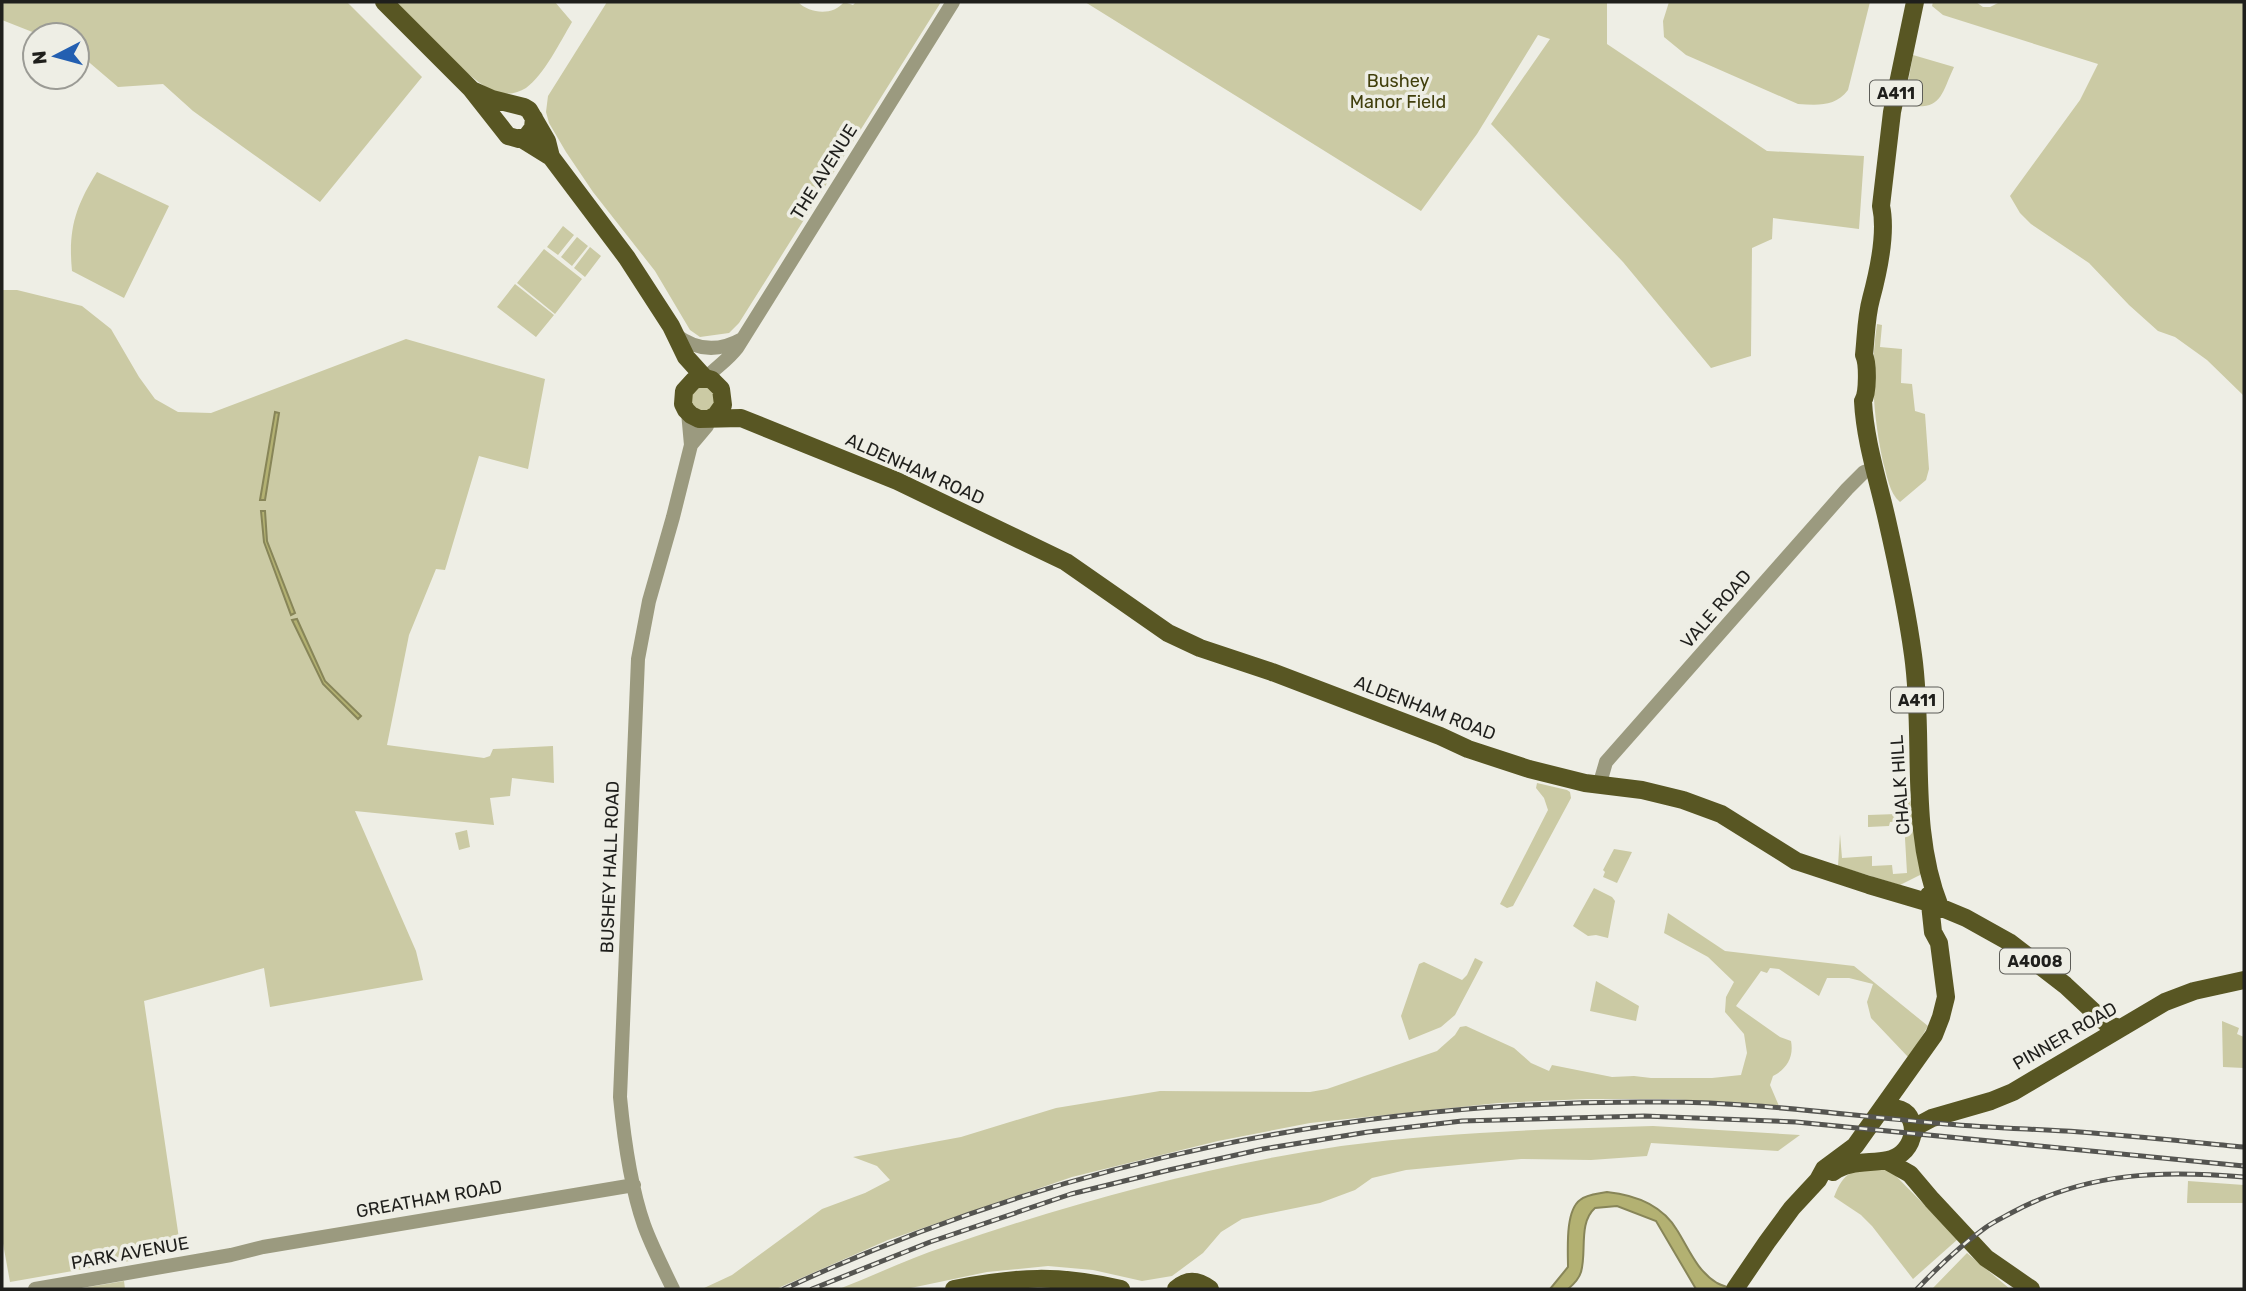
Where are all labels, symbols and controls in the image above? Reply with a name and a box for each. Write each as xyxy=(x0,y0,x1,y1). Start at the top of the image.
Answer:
north arrow xyxy=(21,21,91,91)
text: N xyxy=(27,50,52,66)
park label: Bushey Manor Field xyxy=(1350,70,1446,113)
road number: A411 xyxy=(1870,80,1922,106)
street label: THE AVENUE xyxy=(786,120,862,224)
street label: ALDENHAM ROAD xyxy=(842,428,988,510)
street label: VALE ROAD xyxy=(1676,565,1756,653)
street label: ALDENHAM ROAD xyxy=(1351,671,1499,745)
road number: A411 xyxy=(1891,688,1943,712)
street label: CHALK HILL xyxy=(1886,734,1914,836)
street label: BUSHEY HALL ROAD xyxy=(596,780,624,954)
road number: A4008 xyxy=(2000,948,2070,973)
street label: PINNER ROAD xyxy=(2009,997,2121,1075)
street label: GREATHAM ROAD xyxy=(354,1175,504,1223)
street label: PARK AVENUE xyxy=(69,1232,191,1274)

